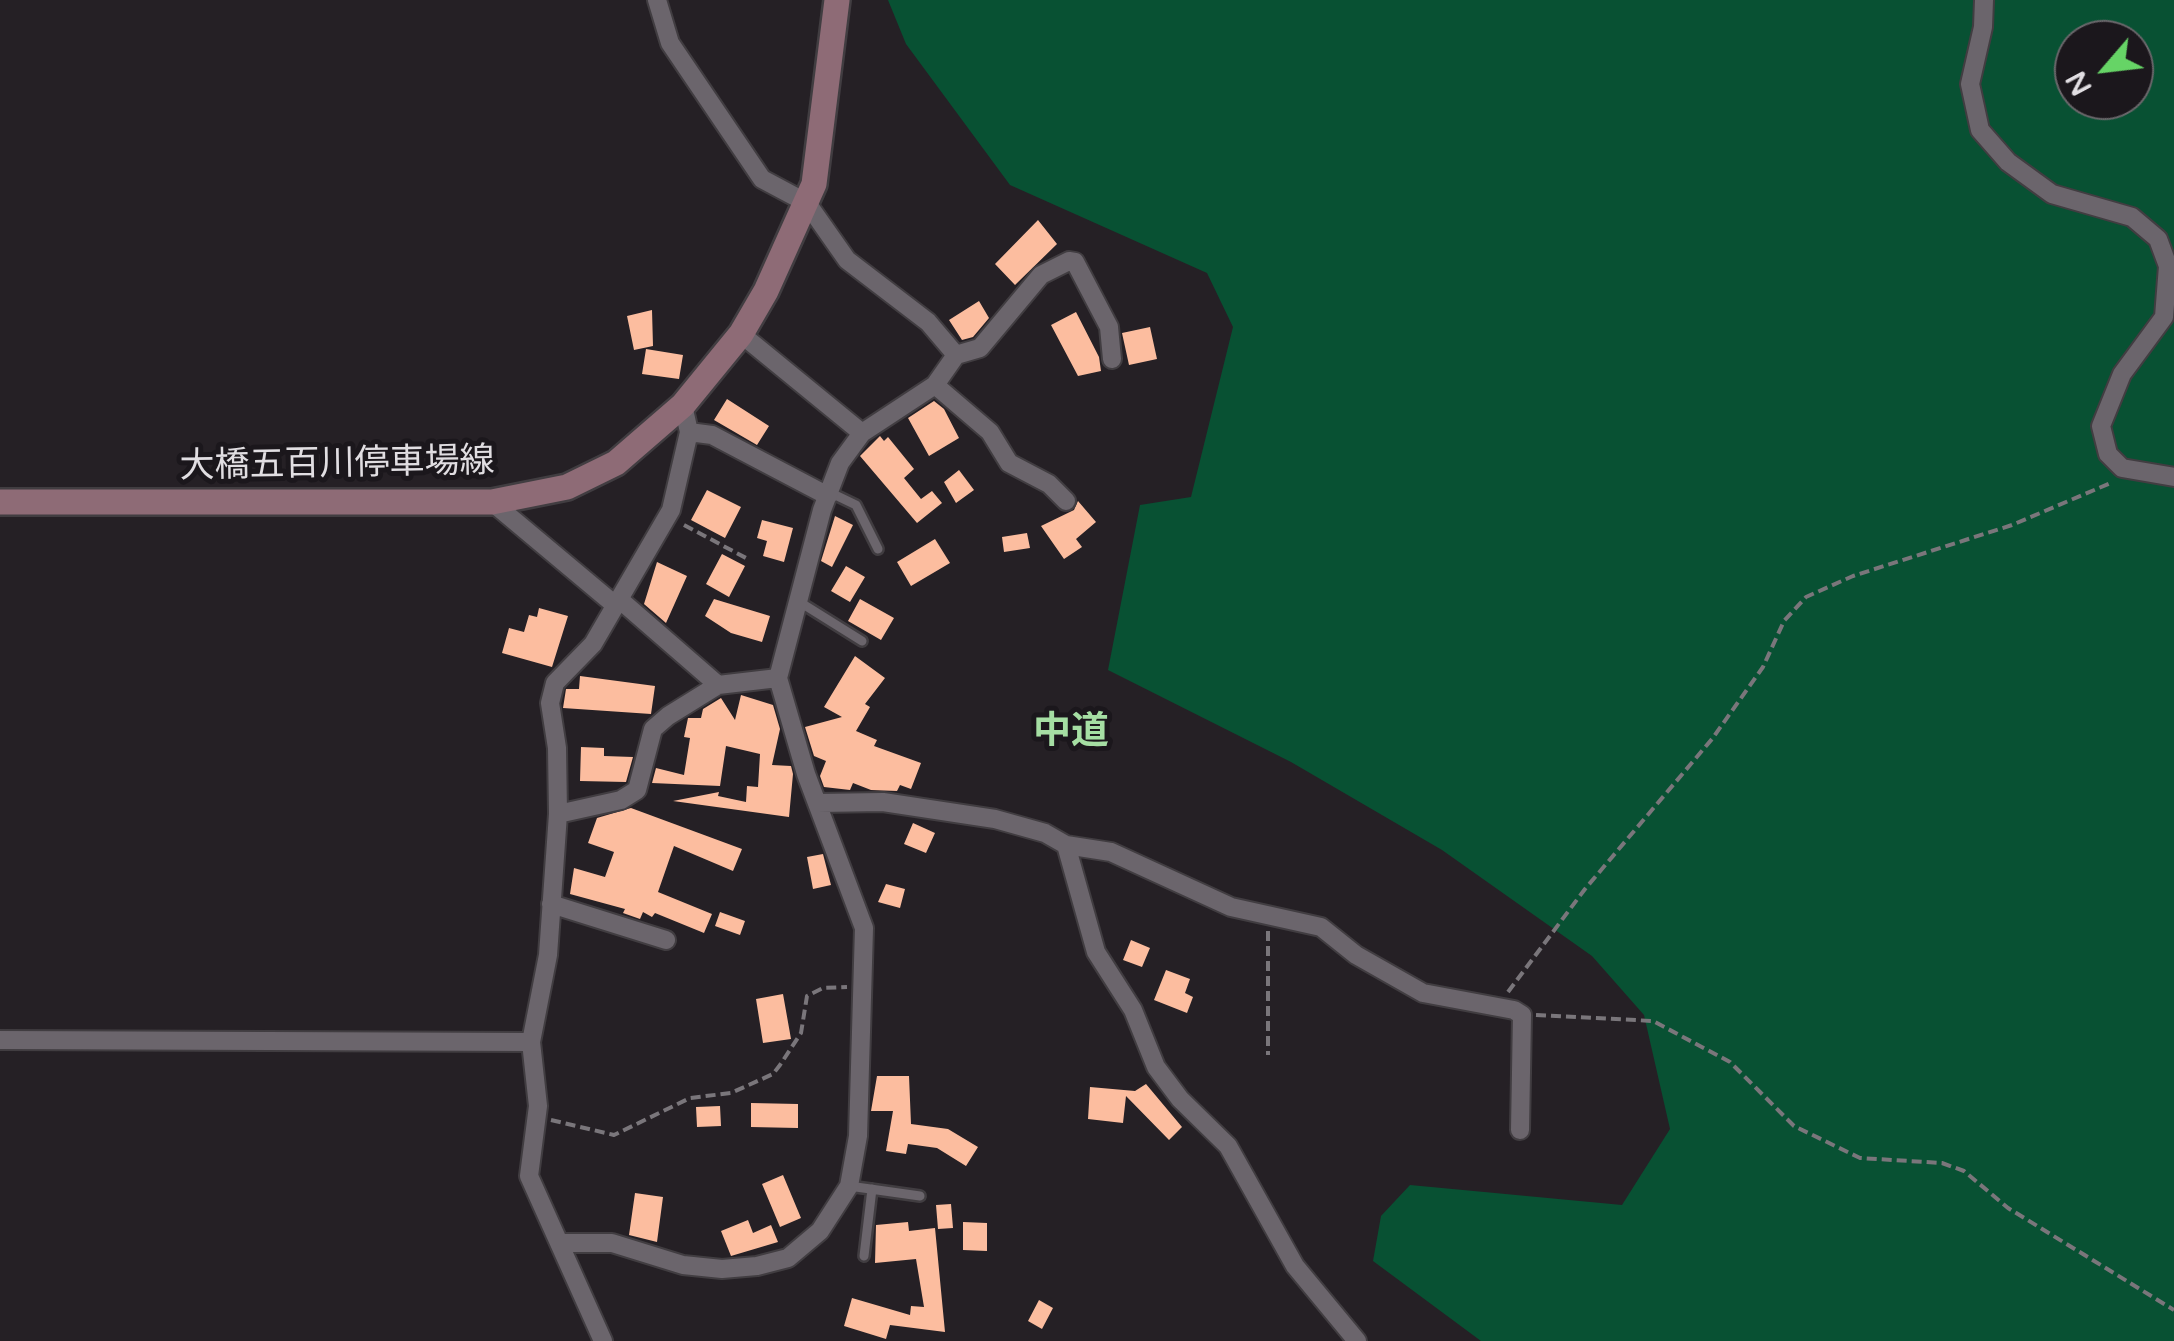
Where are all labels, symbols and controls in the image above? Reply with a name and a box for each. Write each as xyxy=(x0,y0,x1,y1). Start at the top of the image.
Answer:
north arrow xyxy=(2054,20,2154,120)
text: N xyxy=(2059,65,2100,101)
street label: 大橋五百川停車場線 xyxy=(179,441,495,489)
district label: 中道 xyxy=(1033,710,1109,756)

